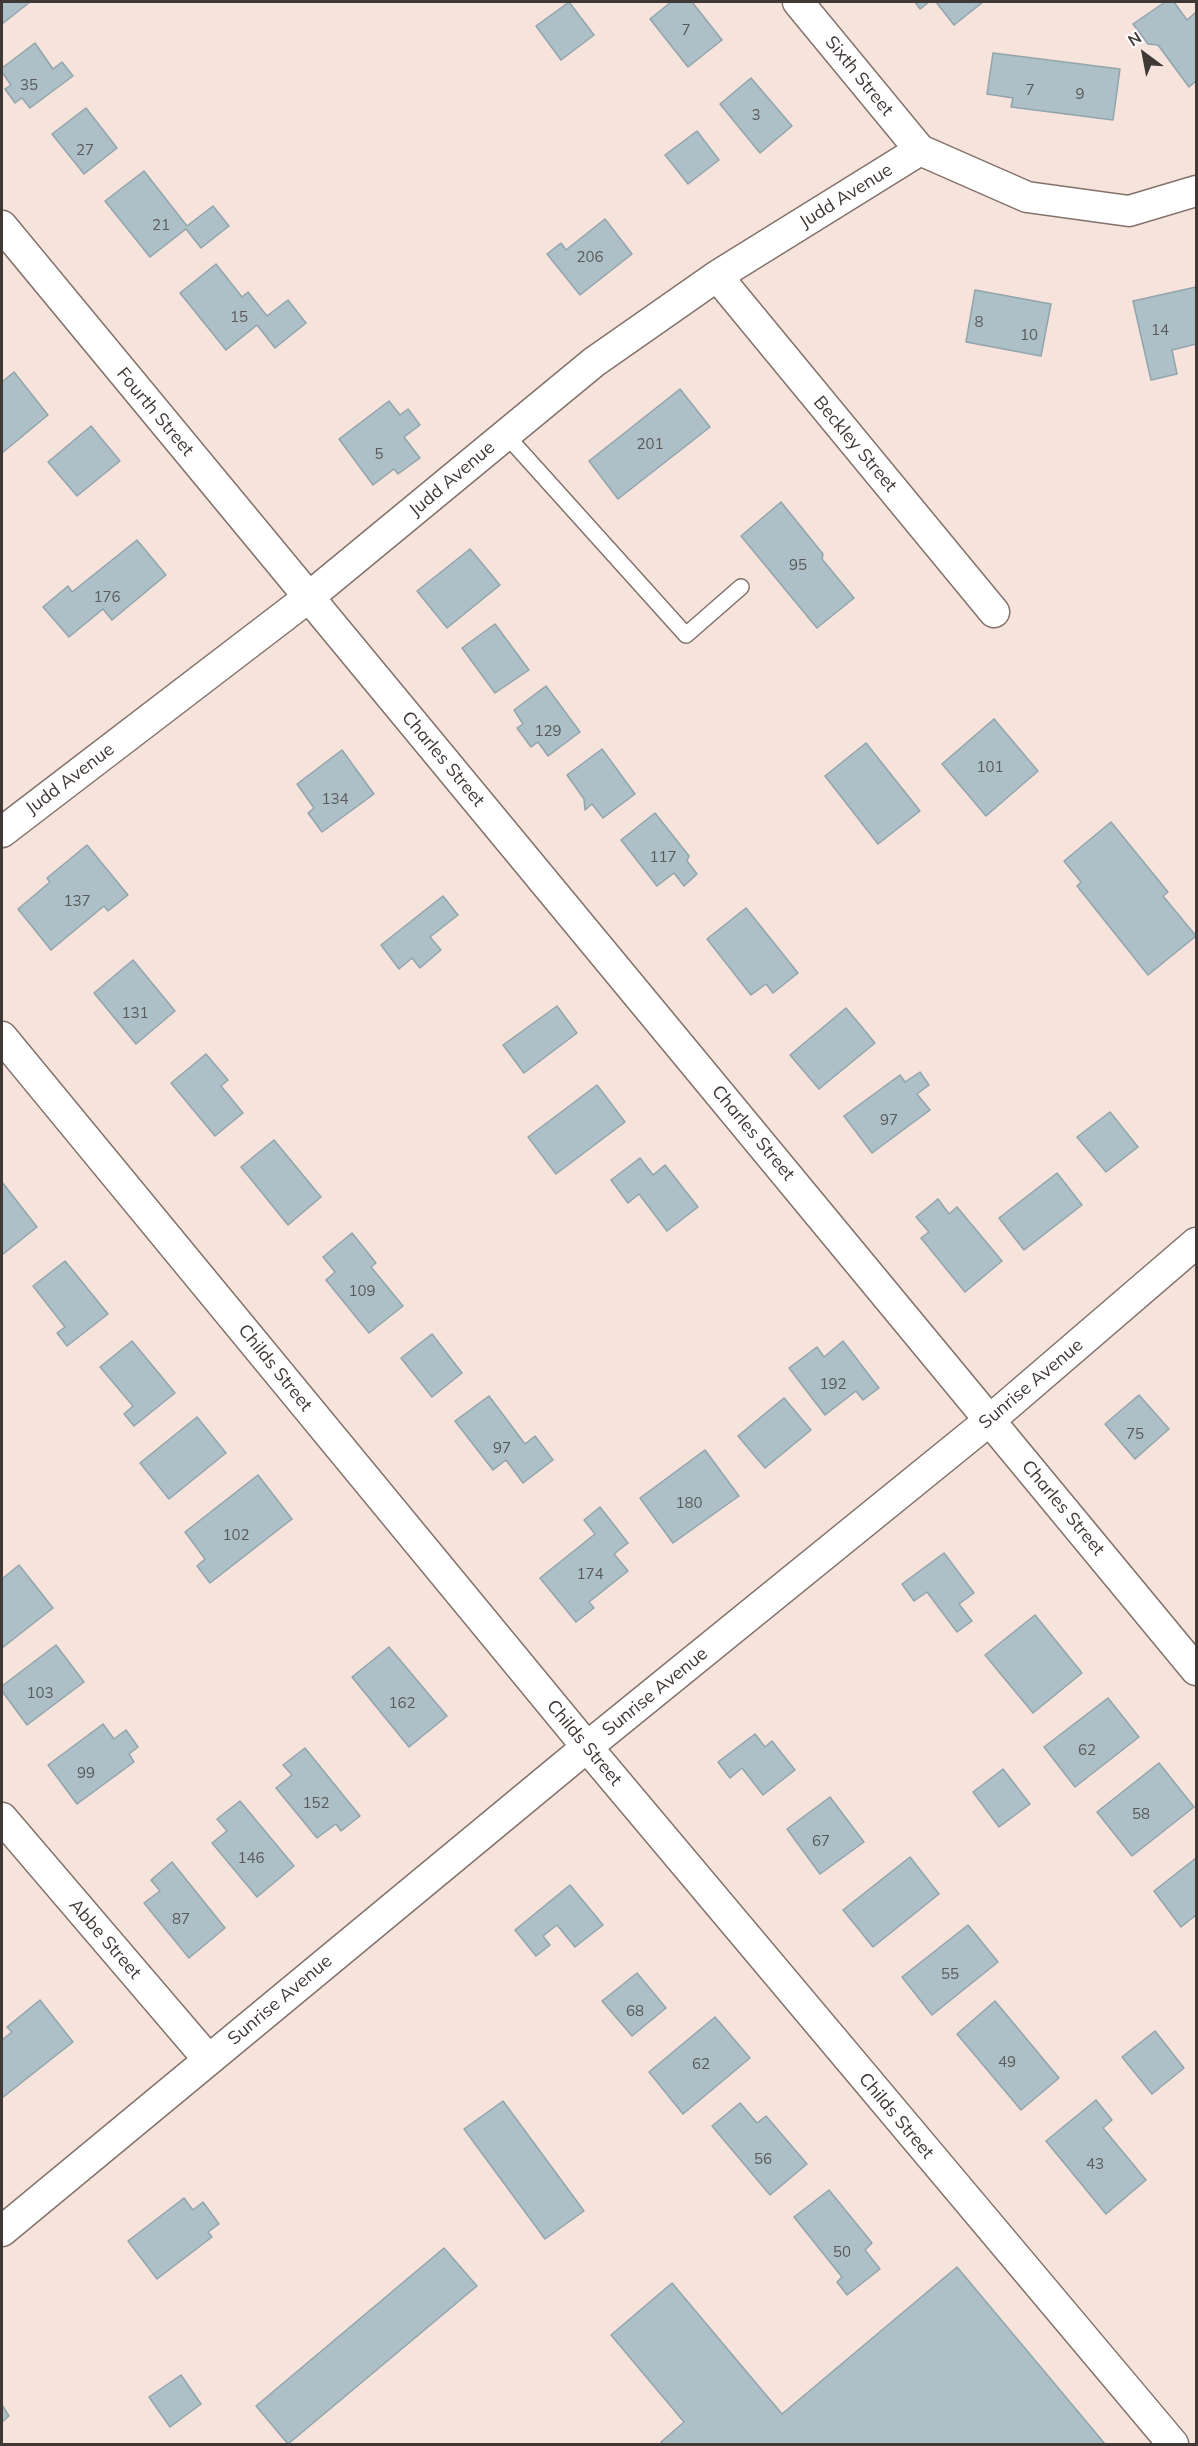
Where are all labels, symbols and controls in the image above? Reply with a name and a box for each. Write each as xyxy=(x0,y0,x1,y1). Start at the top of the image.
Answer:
house number: 7 xyxy=(682,21,690,39)
north arrow xyxy=(1114,24,1174,84)
text: N xyxy=(1124,27,1145,50)
street label: Sixth Street xyxy=(820,32,898,120)
house number: 35 xyxy=(20,76,38,94)
house number: 7 xyxy=(1026,81,1034,99)
house number: 9 xyxy=(1076,85,1084,103)
house number: 3 xyxy=(752,106,760,124)
house number: 27 xyxy=(76,141,94,159)
street label: Judd Avenue xyxy=(796,159,896,233)
house number: 21 xyxy=(152,216,170,234)
house number: 206 xyxy=(577,248,603,266)
house number: 15 xyxy=(230,308,248,326)
house number: 8 xyxy=(975,313,983,331)
house number: 14 xyxy=(1151,321,1169,339)
house number: 10 xyxy=(1020,326,1038,344)
street label: Fourth Street xyxy=(112,363,198,461)
street label: Beckley Street xyxy=(809,392,901,496)
house number: 201 xyxy=(637,435,663,453)
street label: Judd Avenue xyxy=(405,437,499,521)
house number: 5 xyxy=(375,445,383,463)
house number: 95 xyxy=(789,556,807,574)
house number: 176 xyxy=(94,588,120,606)
street label: Charles Street xyxy=(397,707,489,811)
house number: 129 xyxy=(535,722,561,740)
street label: Judd Avenue xyxy=(21,739,119,819)
house number: 101 xyxy=(977,758,1003,776)
house number: 134 xyxy=(322,790,348,808)
house number: 117 xyxy=(650,848,676,866)
house number: 137 xyxy=(64,892,90,910)
house number: 131 xyxy=(122,1004,148,1022)
street label: Charles Street xyxy=(707,1081,799,1185)
house number: 97 xyxy=(880,1111,898,1129)
house number: 109 xyxy=(349,1282,375,1300)
street label: Childs Street xyxy=(233,1320,317,1416)
street label: Sunrise Avenue xyxy=(975,1334,1087,1434)
house number: 192 xyxy=(820,1375,846,1393)
house number: 75 xyxy=(1126,1425,1144,1443)
house number: 97 xyxy=(493,1439,511,1457)
street label: Charles Street xyxy=(1017,1456,1109,1560)
house number: 180 xyxy=(676,1494,702,1512)
house number: 102 xyxy=(223,1526,249,1544)
house number: 174 xyxy=(577,1565,603,1583)
street label: Sunrise Avenue xyxy=(598,1643,712,1741)
house number: 103 xyxy=(27,1684,53,1702)
house number: 162 xyxy=(389,1694,415,1712)
street label: Childs Street xyxy=(542,1696,626,1790)
house number: 62 xyxy=(1078,1741,1096,1759)
house number: 99 xyxy=(77,1764,95,1782)
house number: 152 xyxy=(303,1794,329,1812)
house number: 58 xyxy=(1132,1805,1150,1823)
house number: 67 xyxy=(812,1832,830,1850)
house number: 146 xyxy=(238,1849,264,1867)
street label: Abbe Street xyxy=(64,1895,146,1983)
house number: 87 xyxy=(172,1910,190,1928)
street label: Sunrise Avenue xyxy=(224,1950,336,2050)
house number: 55 xyxy=(941,1965,959,1983)
house number: 68 xyxy=(626,2002,644,2020)
house number: 49 xyxy=(998,2053,1016,2071)
house number: 62 xyxy=(692,2055,710,2073)
street label: Childs Street xyxy=(854,2069,938,2163)
house number: 56 xyxy=(754,2150,772,2168)
house number: 43 xyxy=(1086,2155,1104,2173)
house number: 50 xyxy=(833,2243,851,2261)

